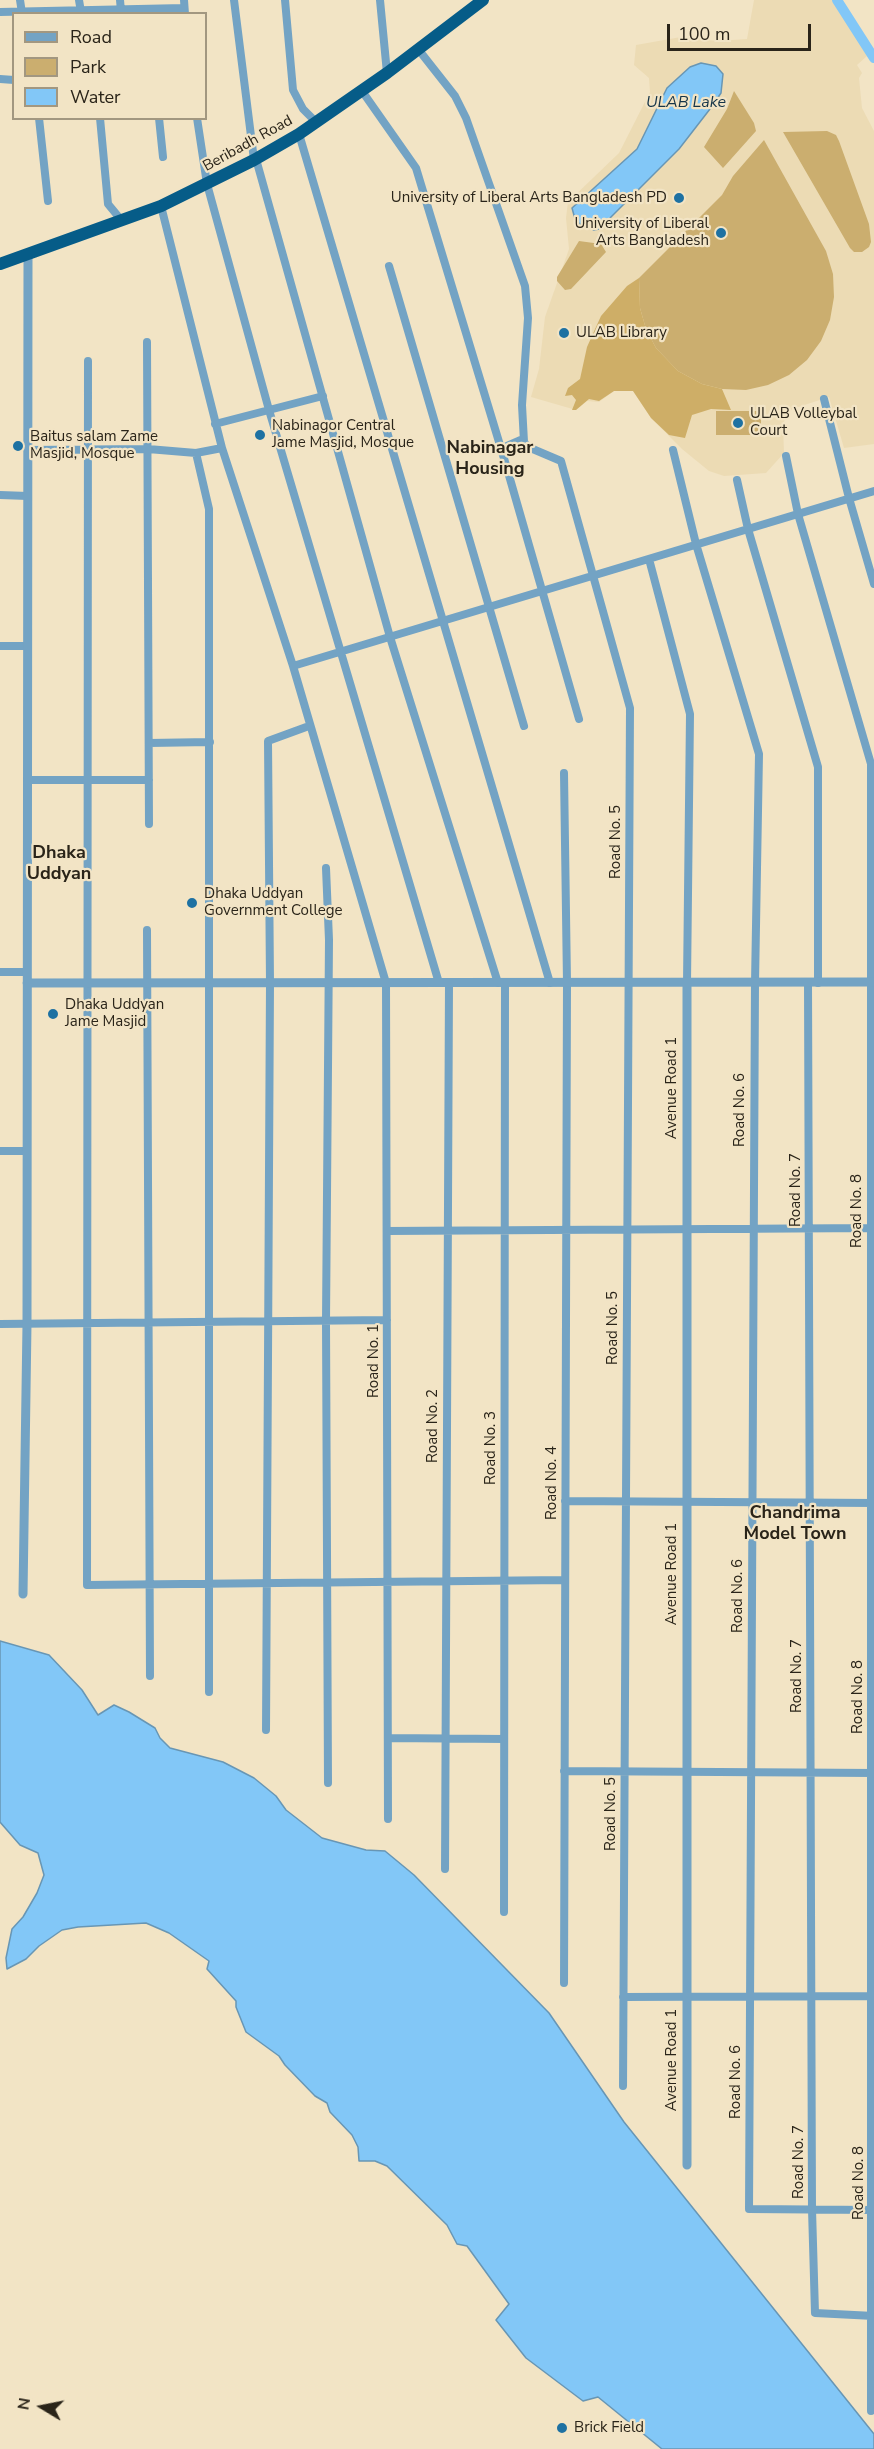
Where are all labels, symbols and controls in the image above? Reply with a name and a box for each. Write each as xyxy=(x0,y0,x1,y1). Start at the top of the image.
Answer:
legend xyxy=(12,12,207,120)
scale bar xyxy=(670,12,814,50)
text: 100 m xyxy=(678,22,730,46)
text: Road xyxy=(70,25,112,49)
text: Park xyxy=(70,55,106,79)
text: Water xyxy=(70,85,121,109)
water label: ULAB Lake xyxy=(646,93,726,113)
street label: Beribadh Road xyxy=(200,112,296,176)
place label: University of Liberal Arts Bangladesh PD xyxy=(391,189,667,207)
marker: University of Liberal Arts Bangladesh PD xyxy=(672,191,686,205)
place label: University of Liberal Arts Bangladesh xyxy=(574,215,709,250)
marker: University of Liberal Arts Bangladesh xyxy=(714,226,728,240)
place label: ULAB Library xyxy=(576,324,667,342)
marker: ULAB Library xyxy=(557,326,571,340)
place label: ULAB Volleybal Court xyxy=(750,405,857,440)
marker: ULAB Volleybal Court xyxy=(731,416,745,430)
place label: Nabinagor Central Jame Masjid, Mosque xyxy=(272,417,414,452)
place label: Baitus salam Zame Masjid, Mosque xyxy=(30,428,158,463)
marker: Nabinagor Central Jame Masjid, Mosque xyxy=(253,428,267,442)
district label: Nabinagar Housing xyxy=(447,438,533,480)
marker: Baitus salam Zame Masjid, Mosque xyxy=(11,439,25,453)
street label: Road No. 5 xyxy=(607,805,625,879)
district label: Dhaka Uddyan xyxy=(27,843,91,886)
place label: Dhaka Uddyan Government College xyxy=(204,885,343,920)
marker: Dhaka Uddyan Government College xyxy=(185,896,199,910)
place label: Dhaka Uddyan Jame Masjid xyxy=(65,996,164,1031)
marker: Dhaka Uddyan Jame Masjid xyxy=(46,1007,60,1021)
street label: Avenue Road 1 xyxy=(663,1037,681,1139)
street label: Road No. 6 xyxy=(731,1073,749,1147)
street label: Road No. 7 xyxy=(787,1153,805,1227)
street label: Road No. 8 xyxy=(848,1174,866,1248)
street label: Road No. 5 xyxy=(604,1291,622,1365)
street label: Road No. 1 xyxy=(365,1324,383,1398)
street label: Road No. 2 xyxy=(424,1389,442,1463)
street label: Road No. 3 xyxy=(482,1411,500,1485)
street label: Road No. 4 xyxy=(543,1446,561,1520)
district label: Chandrima Model Town xyxy=(744,1503,846,1546)
street label: Avenue Road 1 xyxy=(663,1523,681,1625)
street label: Road No. 6 xyxy=(729,1559,747,1633)
street label: Road No. 7 xyxy=(788,1639,806,1713)
street label: Road No. 8 xyxy=(849,1660,867,1734)
street label: Road No. 5 xyxy=(602,1777,620,1851)
street label: Avenue Road 1 xyxy=(663,2009,681,2111)
street label: Road No. 6 xyxy=(727,2045,745,2119)
street label: Road No. 7 xyxy=(790,2125,808,2199)
street label: Road No. 8 xyxy=(850,2146,868,2220)
north arrow xyxy=(12,2377,72,2437)
text: N xyxy=(12,2396,36,2412)
place label: Brick Field xyxy=(574,2419,644,2437)
marker: Brick Field xyxy=(555,2421,569,2435)

